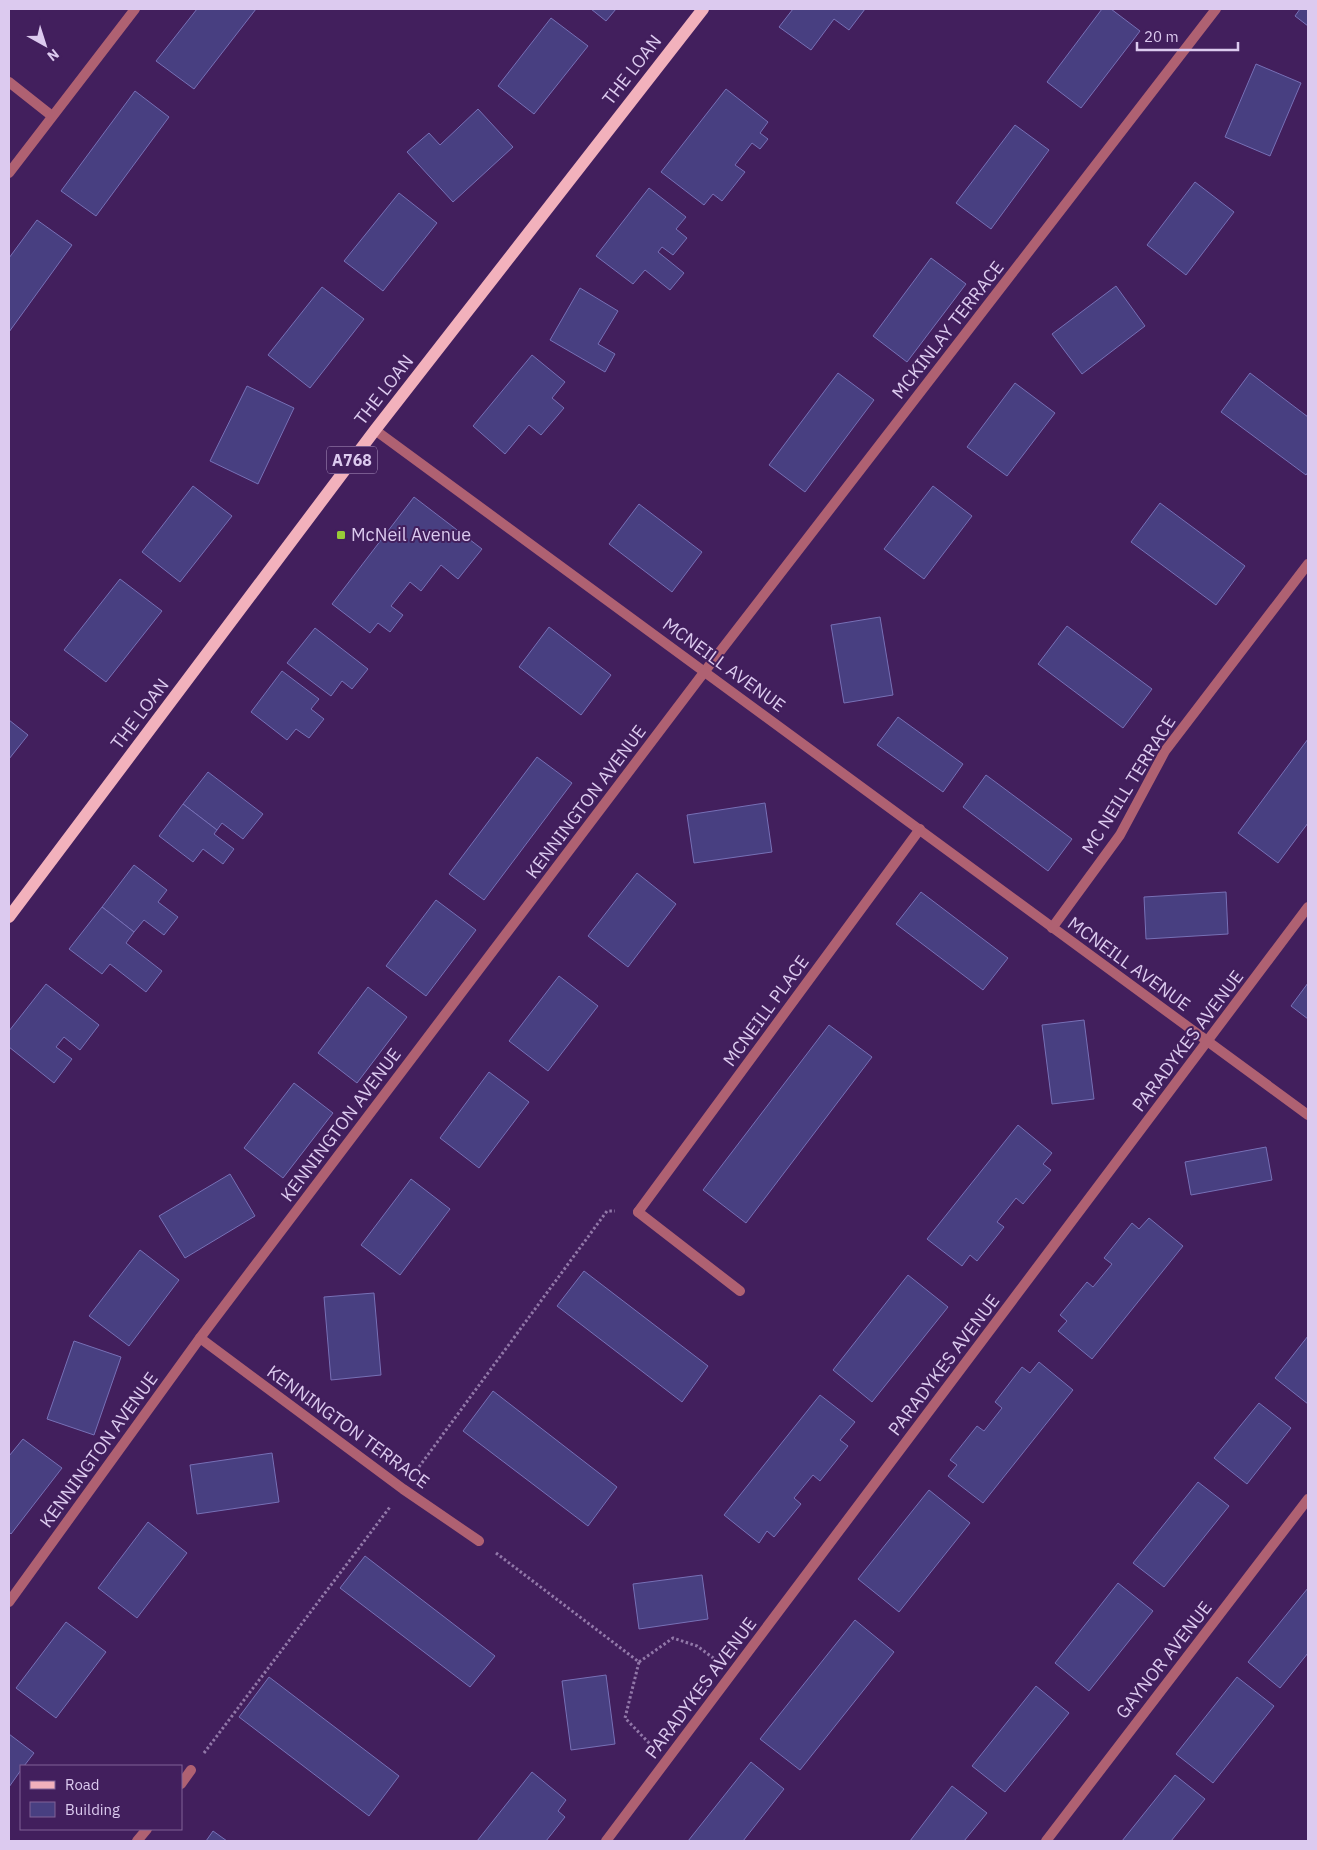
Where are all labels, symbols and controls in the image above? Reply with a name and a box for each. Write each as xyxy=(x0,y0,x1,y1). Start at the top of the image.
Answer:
north arrow xyxy=(20,20,70,70)
scale bar xyxy=(1137,20,1238,52)
text: 20 m xyxy=(1144,27,1179,46)
street label: THE LOAN xyxy=(597,30,666,109)
text: N xyxy=(44,45,63,65)
street label: MCKINLAY TERRACE xyxy=(887,256,1009,403)
street label: THE LOAN xyxy=(349,350,418,429)
road number: A768 xyxy=(327,446,377,474)
place label: McNeil Avenue xyxy=(351,523,471,546)
marker: McNeil Avenue xyxy=(335,529,347,541)
street label: MCNEILL AVENUE xyxy=(658,612,790,717)
street label: THE LOAN xyxy=(105,674,174,754)
street label: MC NEILL TERRACE xyxy=(1077,711,1181,858)
street label: KENNINGTON AVENUE xyxy=(520,720,651,883)
street label: MCNEILL AVENUE xyxy=(1063,911,1195,1016)
street label: MCNEILL PLACE xyxy=(718,951,814,1071)
street label: PARADYKES AVENUE xyxy=(1127,965,1248,1116)
street label: KENNINGTON AVENUE xyxy=(275,1043,406,1206)
street label: PARADYKES AVENUE xyxy=(883,1289,1004,1440)
street label: KENNINGTON TERRACE xyxy=(262,1360,434,1493)
street label: KENNINGTON AVENUE xyxy=(34,1368,163,1532)
street label: GAYNOR AVENUE xyxy=(1111,1596,1217,1723)
street label: PARADYKES AVENUE xyxy=(640,1612,761,1763)
legend xyxy=(20,1765,182,1830)
text: Road xyxy=(65,1775,100,1794)
text: Building xyxy=(65,1800,120,1819)

